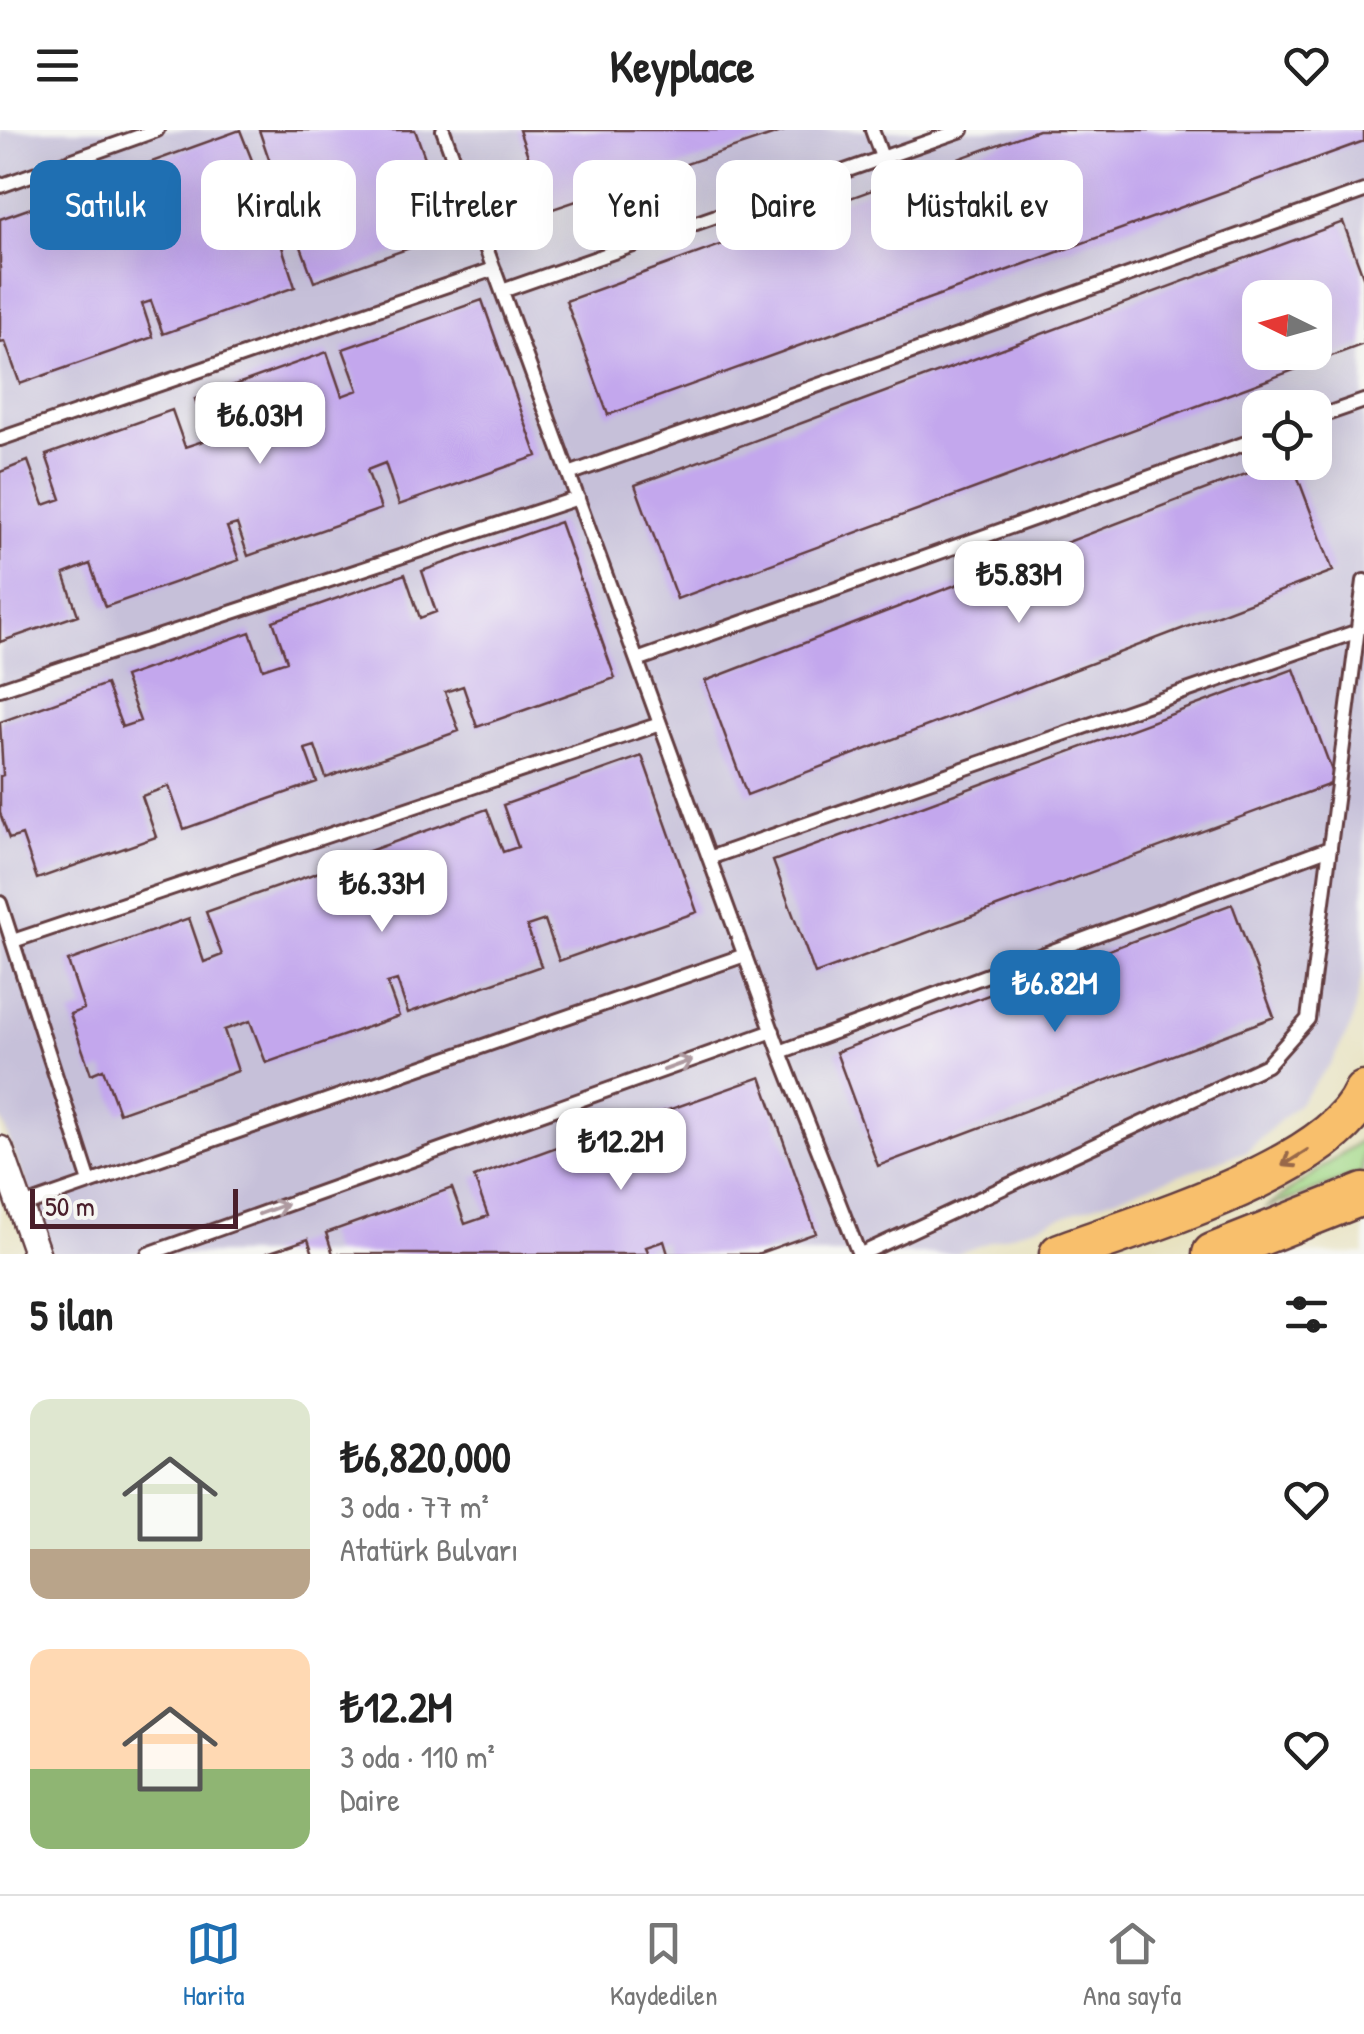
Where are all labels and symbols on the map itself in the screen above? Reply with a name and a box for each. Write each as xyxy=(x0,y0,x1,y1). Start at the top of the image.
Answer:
north arrow xyxy=(1242,280,1332,370)
pin: ₺6.03M xyxy=(179,382,341,467)
pin: ₺5.83M xyxy=(938,541,1100,626)
pin: ₺6.33M xyxy=(301,850,463,935)
pin: ₺6.82M xyxy=(974,950,1136,1035)
one-way arrow xyxy=(662,1055,693,1073)
pin: ₺12.2M xyxy=(540,1108,702,1193)
one-way arrow xyxy=(1281,1148,1309,1168)
scale bar xyxy=(30,1184,238,1228)
one-way arrow xyxy=(257,1199,289,1217)

